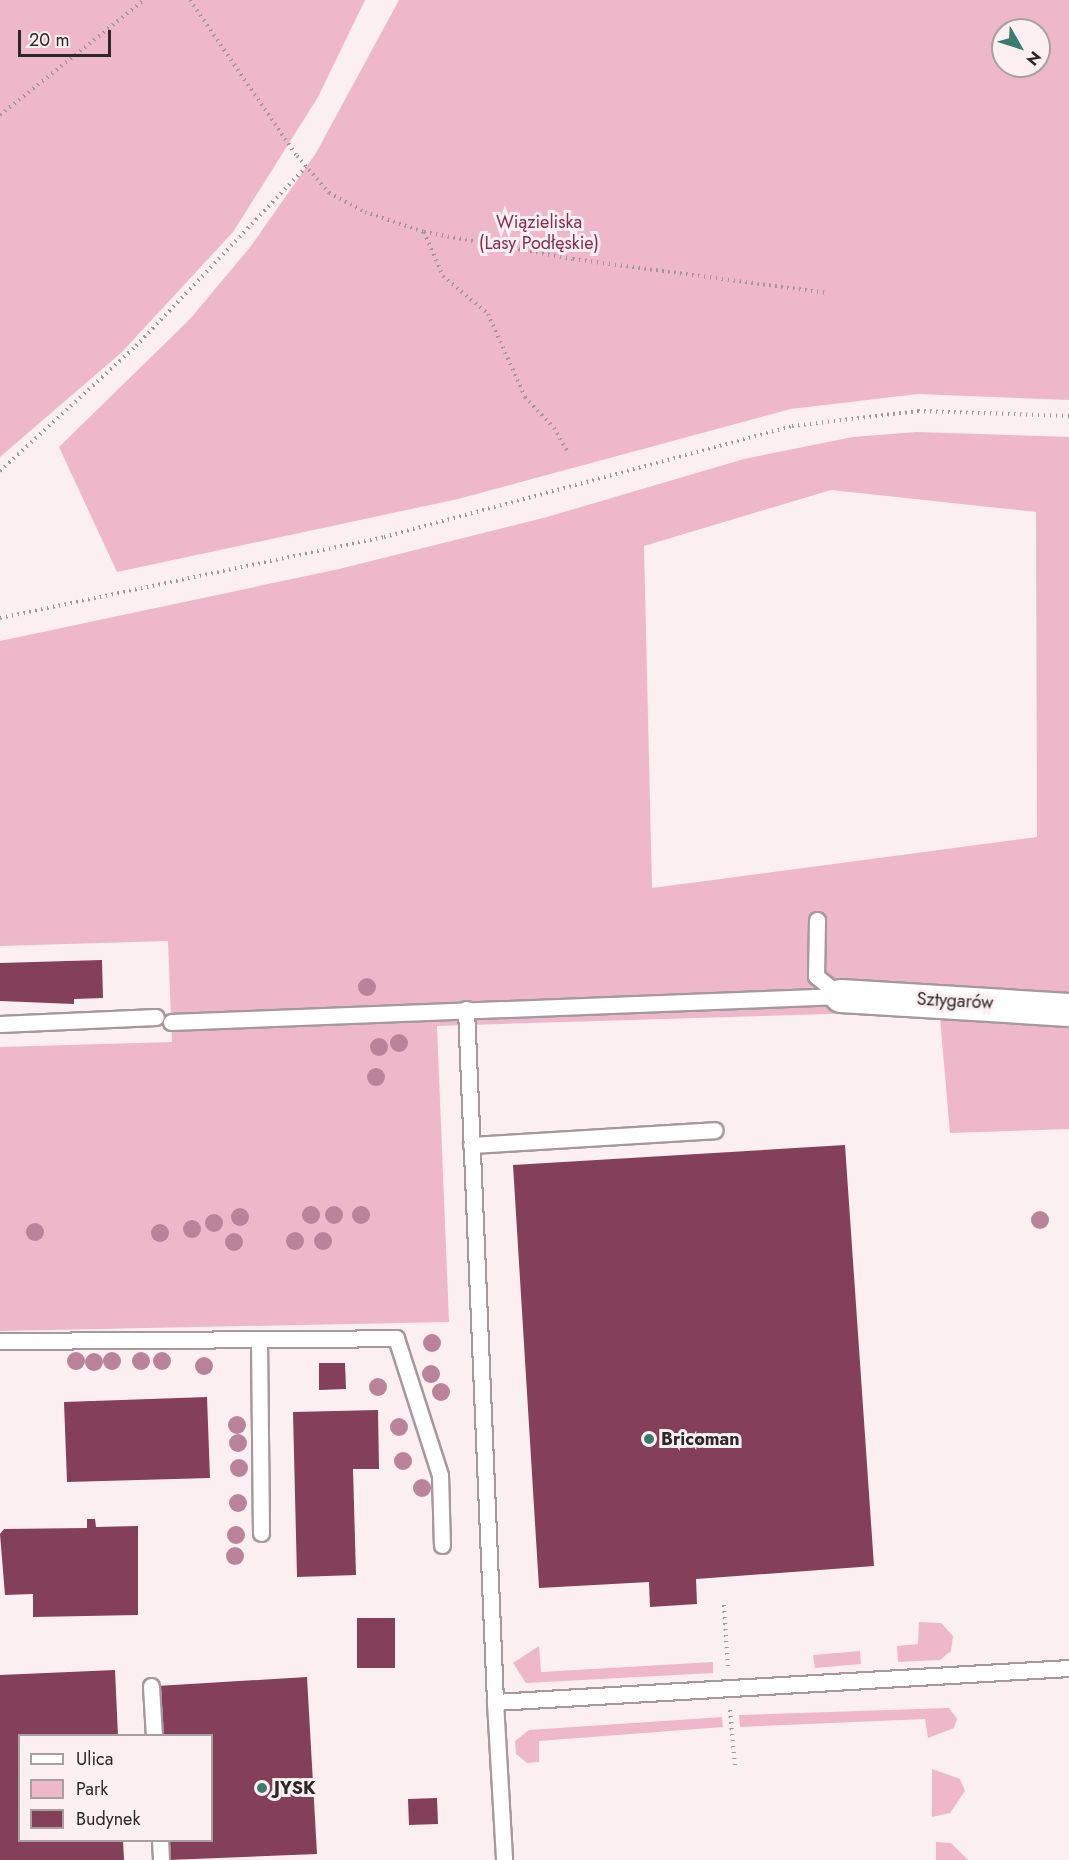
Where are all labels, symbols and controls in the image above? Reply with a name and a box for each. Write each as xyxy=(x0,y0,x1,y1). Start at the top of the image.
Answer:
scale bar xyxy=(21,18,114,56)
north arrow xyxy=(991,18,1051,78)
text: 20 m xyxy=(29,27,69,53)
text: N xyxy=(1021,46,1047,71)
park label: Wiązieliska (Lasy Podłęskie) xyxy=(479,212,599,254)
street label: Sztygarów xyxy=(916,988,994,1014)
place label: Bricoman xyxy=(661,1428,740,1450)
marker: Bricoman xyxy=(642,1432,656,1446)
legend xyxy=(18,1734,213,1842)
text: Ulica xyxy=(76,1746,113,1772)
text: Park xyxy=(76,1776,108,1802)
place label: JYSK xyxy=(274,1777,316,1799)
marker: JYSK xyxy=(255,1781,269,1795)
text: Budynek xyxy=(76,1806,140,1832)

